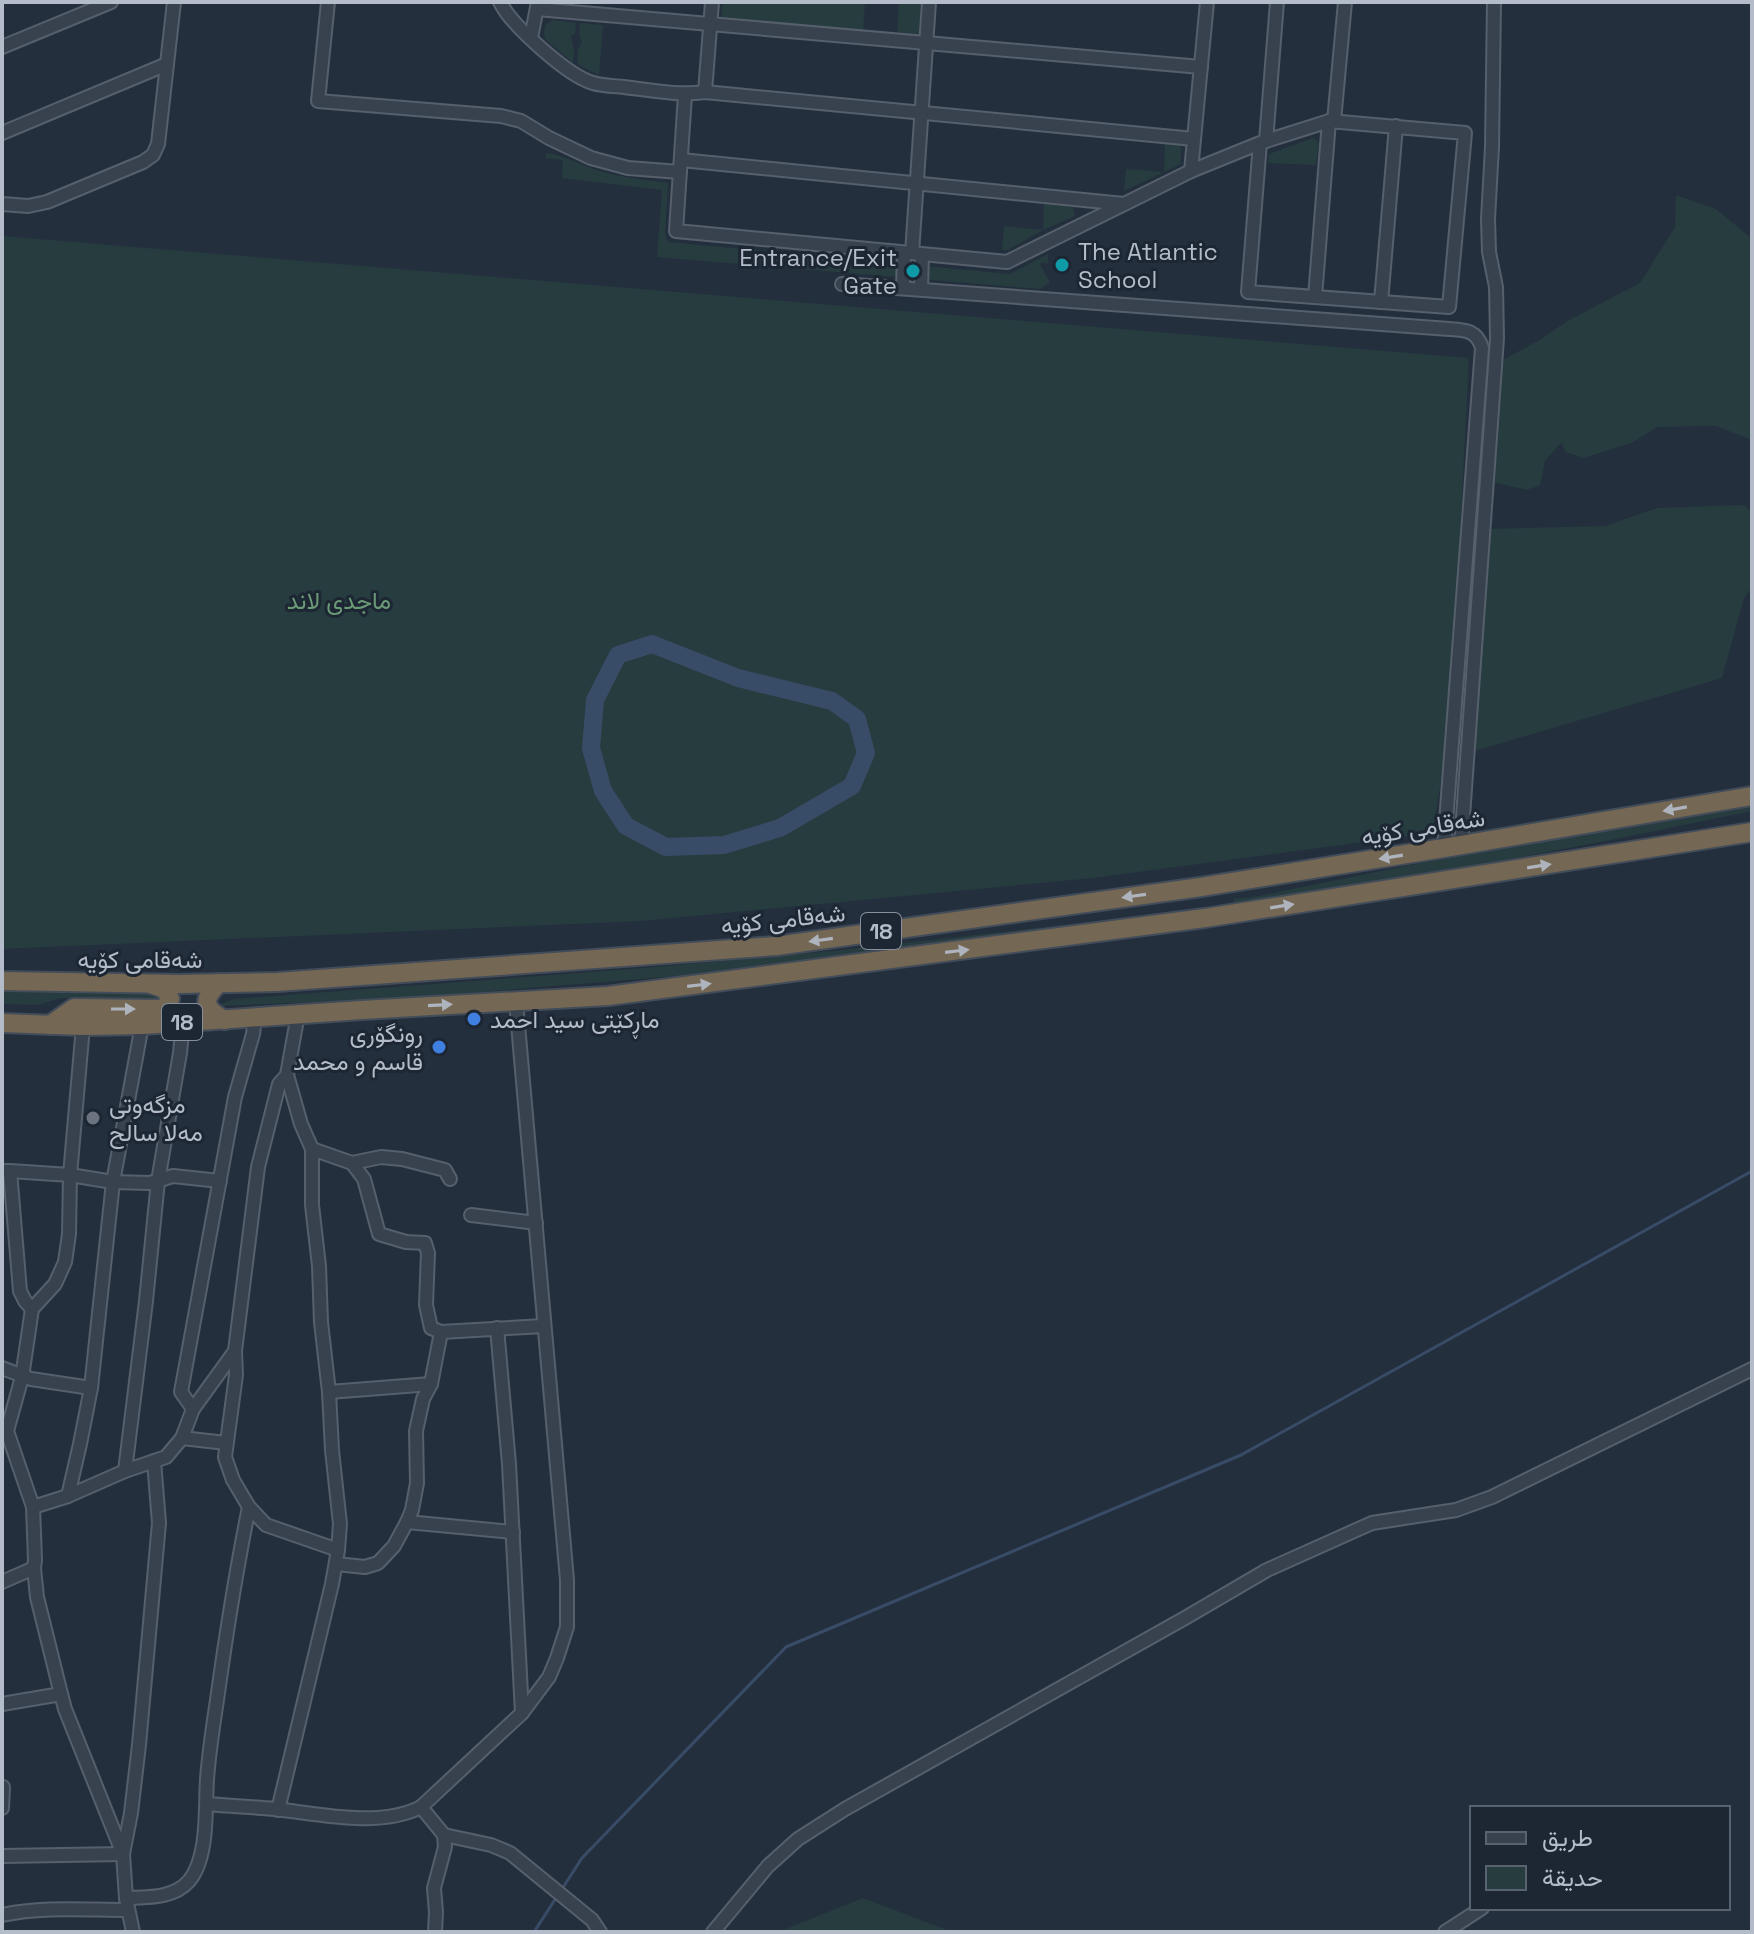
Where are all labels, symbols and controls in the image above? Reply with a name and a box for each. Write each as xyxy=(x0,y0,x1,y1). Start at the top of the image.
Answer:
place label: The Atlantic School xyxy=(1078,236,1218,295)
place label: Entrance/Exit Gate xyxy=(739,242,897,301)
marker: The Atlantic School xyxy=(1053,256,1071,274)
marker: Entrance/Exit Gate xyxy=(904,262,922,280)
park label: ماجدی لاند xyxy=(287,585,391,616)
street label: شەقامی کۆیە xyxy=(1359,802,1487,852)
one-way arrow xyxy=(1662,803,1687,815)
one-way arrow xyxy=(1378,851,1403,863)
one-way arrow xyxy=(1527,859,1552,871)
one-way arrow xyxy=(1121,890,1146,903)
street label: شەقامی کۆیە xyxy=(719,897,847,941)
one-way arrow xyxy=(1270,899,1295,912)
road number: 18 xyxy=(861,913,901,949)
one-way arrow xyxy=(808,934,833,947)
street label: شەقامی کۆیە xyxy=(78,944,202,975)
one-way arrow xyxy=(945,944,970,957)
one-way arrow xyxy=(687,978,712,991)
one-way arrow xyxy=(428,999,453,1012)
one-way arrow xyxy=(111,1003,136,1015)
road number: 18 xyxy=(162,1004,202,1040)
place label: ماڕکێتی سید احمد xyxy=(490,1004,660,1039)
marker: ماڕکێتی سید احمد xyxy=(465,1010,483,1028)
place label: رونگۆری قاسم و محمد xyxy=(293,1018,423,1078)
marker: رونگۆری قاسم و محمد xyxy=(430,1038,448,1056)
place label: مزگەوتی مەلا سالح xyxy=(109,1089,203,1150)
marker: مزگەوتی مەلا سالح xyxy=(84,1109,102,1127)
legend xyxy=(1470,1806,1730,1910)
text: طريق xyxy=(1542,1822,1593,1853)
text: حديقة xyxy=(1542,1862,1603,1893)

